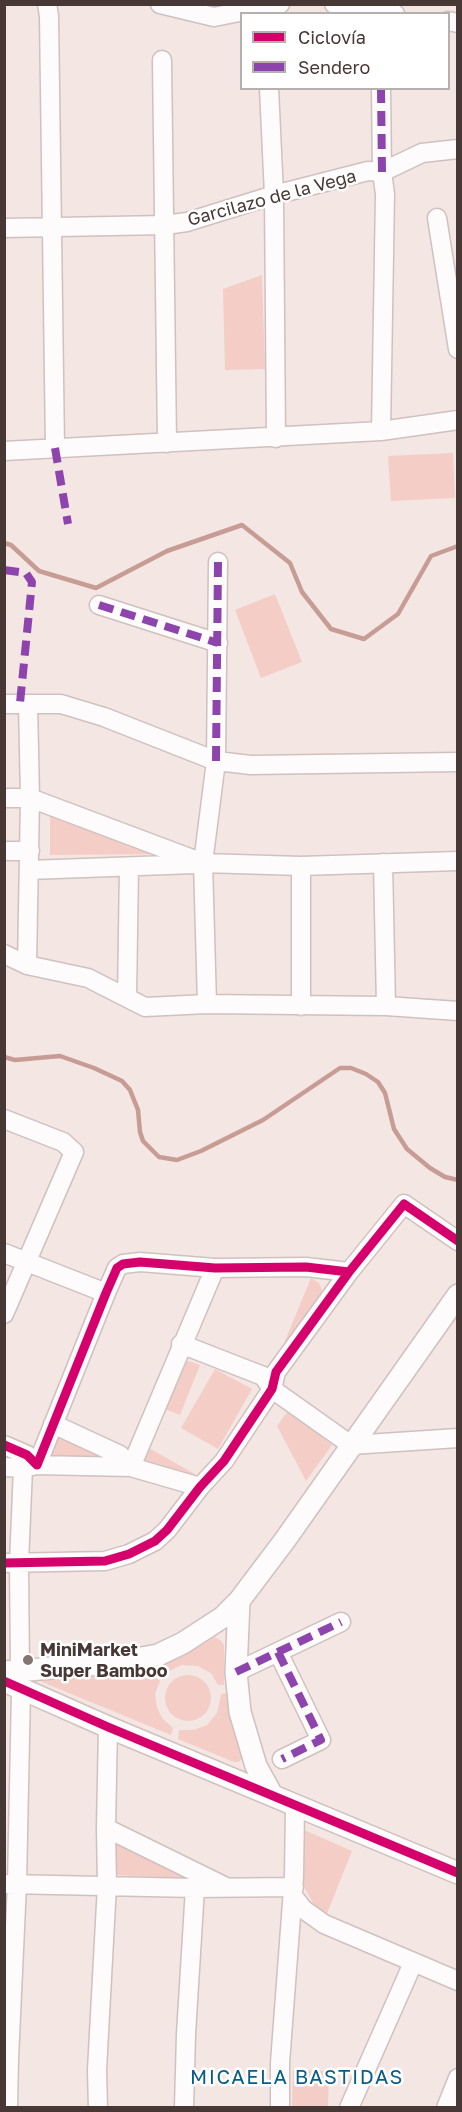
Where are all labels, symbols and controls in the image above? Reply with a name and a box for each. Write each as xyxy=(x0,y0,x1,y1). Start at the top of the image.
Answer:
legend xyxy=(240,12,450,90)
text: Ciclovía xyxy=(298,26,366,48)
text: Sendero xyxy=(298,56,370,78)
street label: Garcilazo de la Vega xyxy=(185,165,359,231)
place label: MiniMarket Super Bamboo xyxy=(40,1639,168,1682)
marker: MiniMarket Super Bamboo xyxy=(21,1653,35,1667)
district label: MICAELA BASTIDAS xyxy=(190,2066,404,2090)

